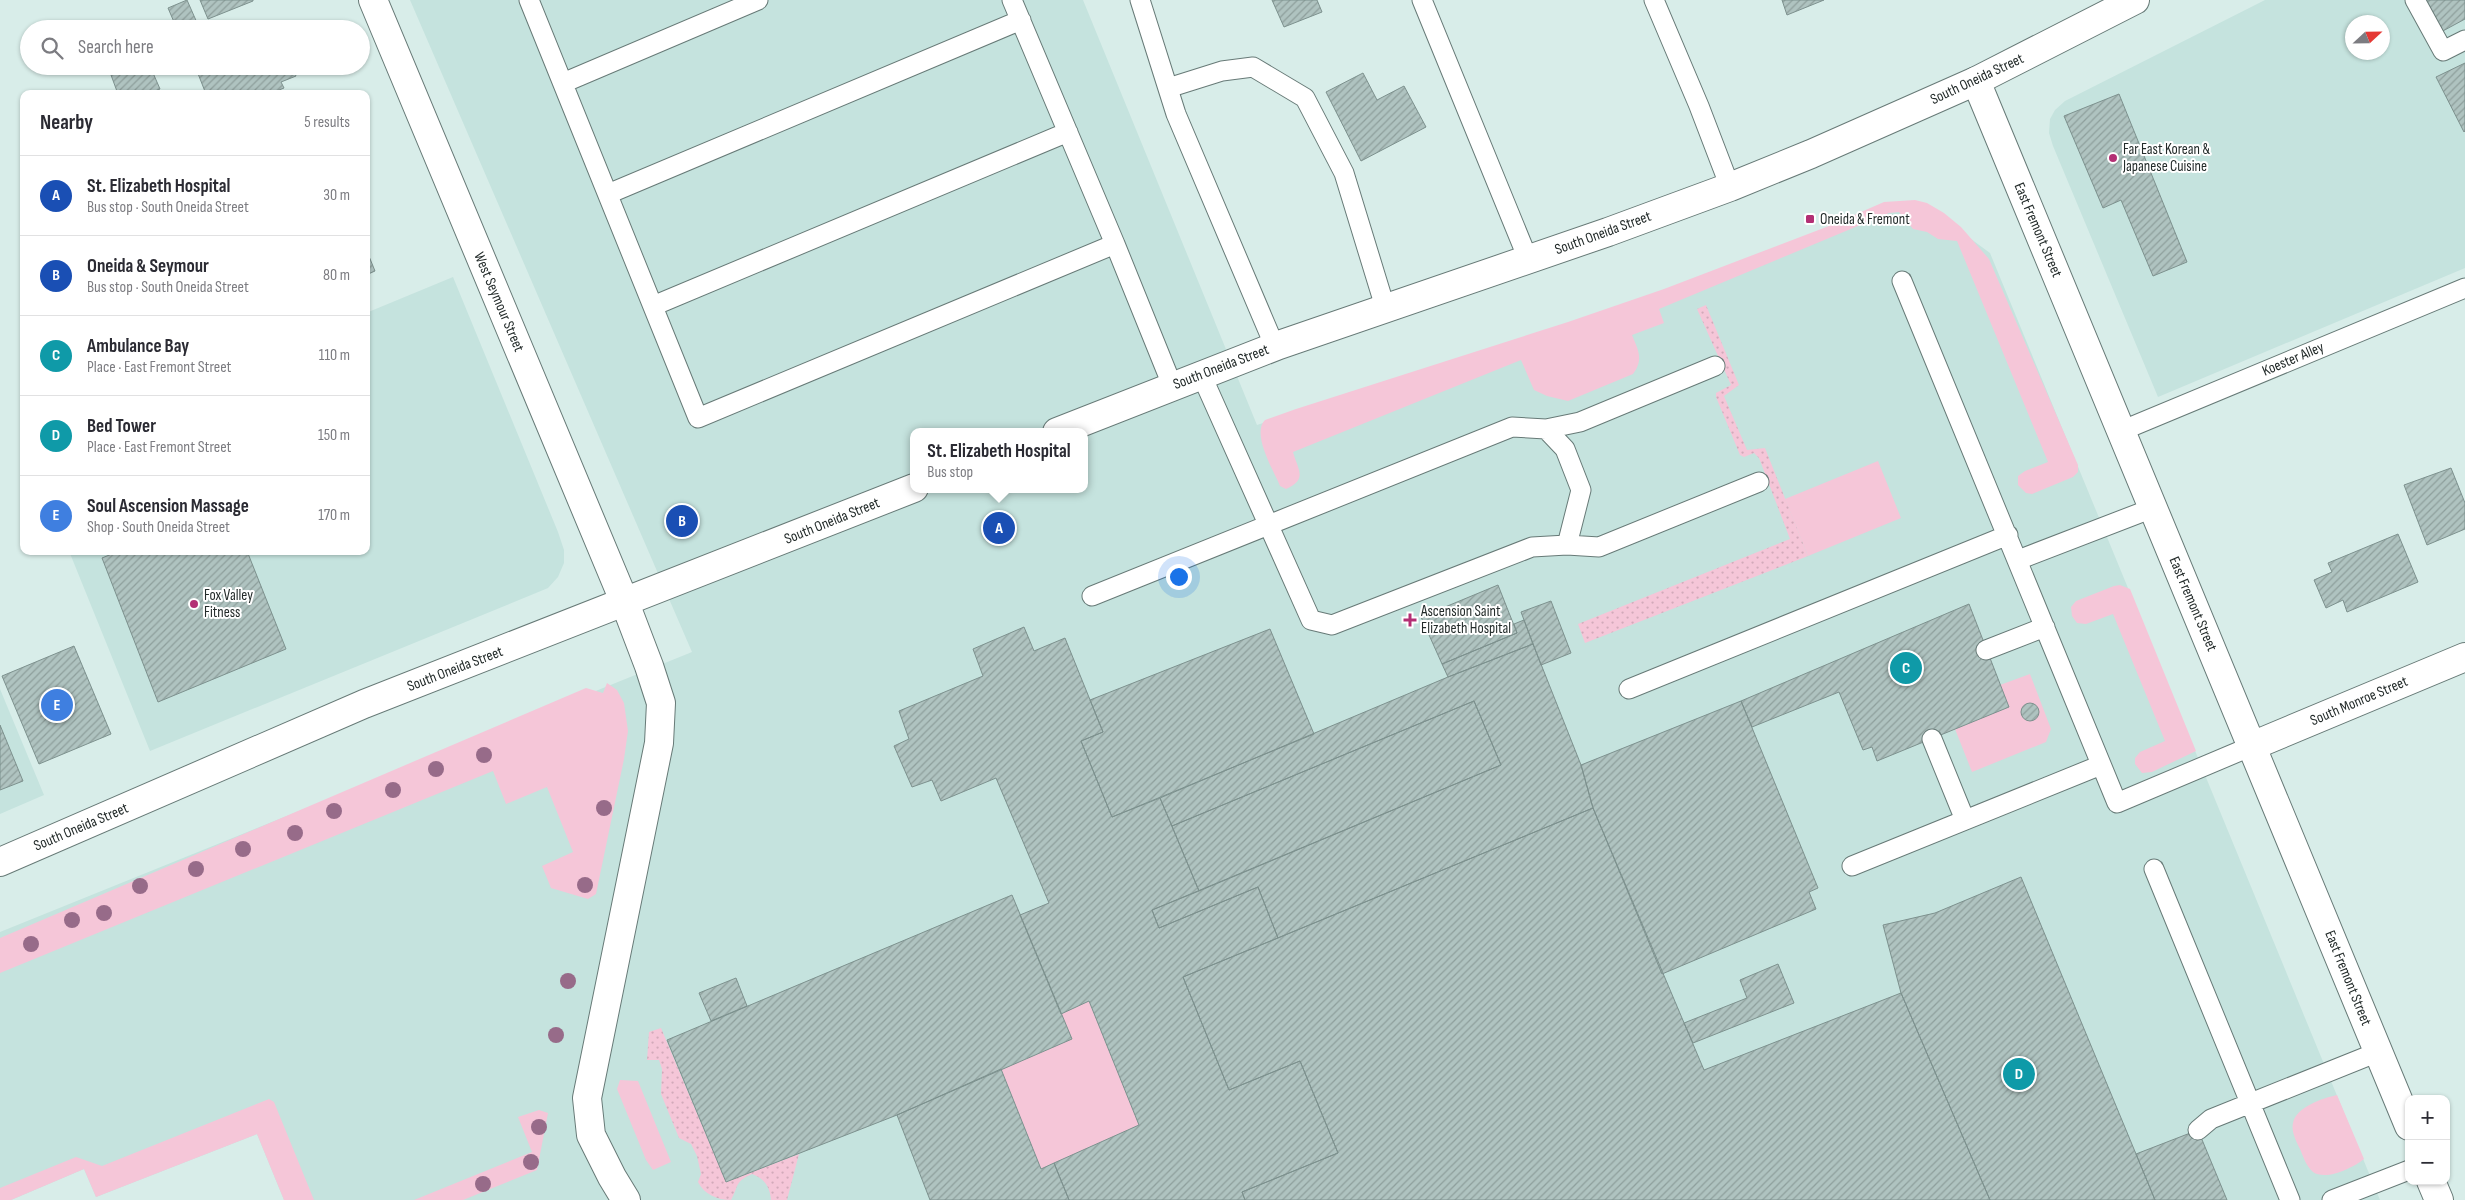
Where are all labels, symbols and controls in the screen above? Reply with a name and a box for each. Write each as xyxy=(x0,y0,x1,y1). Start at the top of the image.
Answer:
north arrow xyxy=(2345,15,2390,60)
search box xyxy=(20,20,370,75)
icon: search xyxy=(38,34,66,62)
text: Search here xyxy=(78,36,154,59)
street label: South Oneida Street xyxy=(1927,49,2027,109)
text: Nearby xyxy=(40,110,93,135)
text: 5 results xyxy=(304,113,350,132)
place label: Far East Korean & Japanese Cuisine xyxy=(2122,140,2210,176)
marker: Far East Korean & Japanese Cuisine xyxy=(2107,152,2119,164)
text: St. Elizabeth Hospital xyxy=(87,175,230,198)
street label: East Fremont Street xyxy=(2010,180,2067,281)
text: A xyxy=(52,186,60,205)
text: 30 m xyxy=(323,186,350,205)
text: Bus stop · South Oneida Street xyxy=(87,198,249,217)
street label: South Oneida Street xyxy=(1552,207,1654,259)
place label: Oneida & Fremont xyxy=(1820,210,1910,229)
marker: Oneida & Fremont xyxy=(1804,213,1816,225)
street label: West Seymour Street xyxy=(469,249,529,355)
text: Oneida & Seymour xyxy=(87,255,209,278)
text: B xyxy=(52,266,60,285)
text: 80 m xyxy=(323,266,350,285)
text: Bus stop · South Oneida Street xyxy=(87,278,249,297)
text: Ambulance Bay xyxy=(87,335,189,358)
street label: Koester Alley xyxy=(2259,337,2327,380)
street label: South Oneida Street xyxy=(1170,340,1272,394)
text: C xyxy=(52,346,60,365)
text: 110 m xyxy=(319,346,350,365)
text: Place · East Fremont Street xyxy=(87,358,231,377)
text: Bed Tower xyxy=(87,415,156,438)
text: D xyxy=(52,426,60,445)
text: 150 m xyxy=(318,426,350,445)
popup xyxy=(910,428,1088,493)
text: Place · East Fremont Street xyxy=(87,438,231,457)
text: St. Elizabeth Hospital xyxy=(927,440,1071,463)
text: Bus stop xyxy=(927,463,973,482)
street label: South Oneida Street xyxy=(782,493,883,549)
text: Soul Ascension Massage xyxy=(87,495,249,518)
pin: B xyxy=(666,502,698,540)
text: E xyxy=(53,506,59,525)
text: 170 m xyxy=(318,506,350,525)
pin: A xyxy=(983,509,1015,547)
text: Shop · South Oneida Street xyxy=(87,518,230,537)
street label: East Fremont Street xyxy=(2165,554,2222,655)
your location xyxy=(1166,564,1192,590)
place label: Fox Valley Fitness xyxy=(204,586,253,622)
marker: Fox Valley Fitness xyxy=(188,598,200,610)
place label: Ascension Saint Elizabeth Hospital xyxy=(1420,602,1511,638)
marker: Ascension Saint Elizabeth Hospital xyxy=(1403,613,1417,627)
street label: South Oneida Street xyxy=(404,642,506,696)
pin: C xyxy=(1890,649,1922,687)
street label: South Monroe Street xyxy=(2307,672,2411,730)
pin: E xyxy=(41,686,73,724)
street label: South Oneida Street xyxy=(31,798,132,855)
street label: East Fremont Street xyxy=(2320,928,2376,1029)
pin: D xyxy=(2003,1055,2035,1093)
map controls xyxy=(2405,1095,2450,1185)
button: + xyxy=(2405,1095,2450,1140)
button: − xyxy=(2405,1140,2450,1185)

